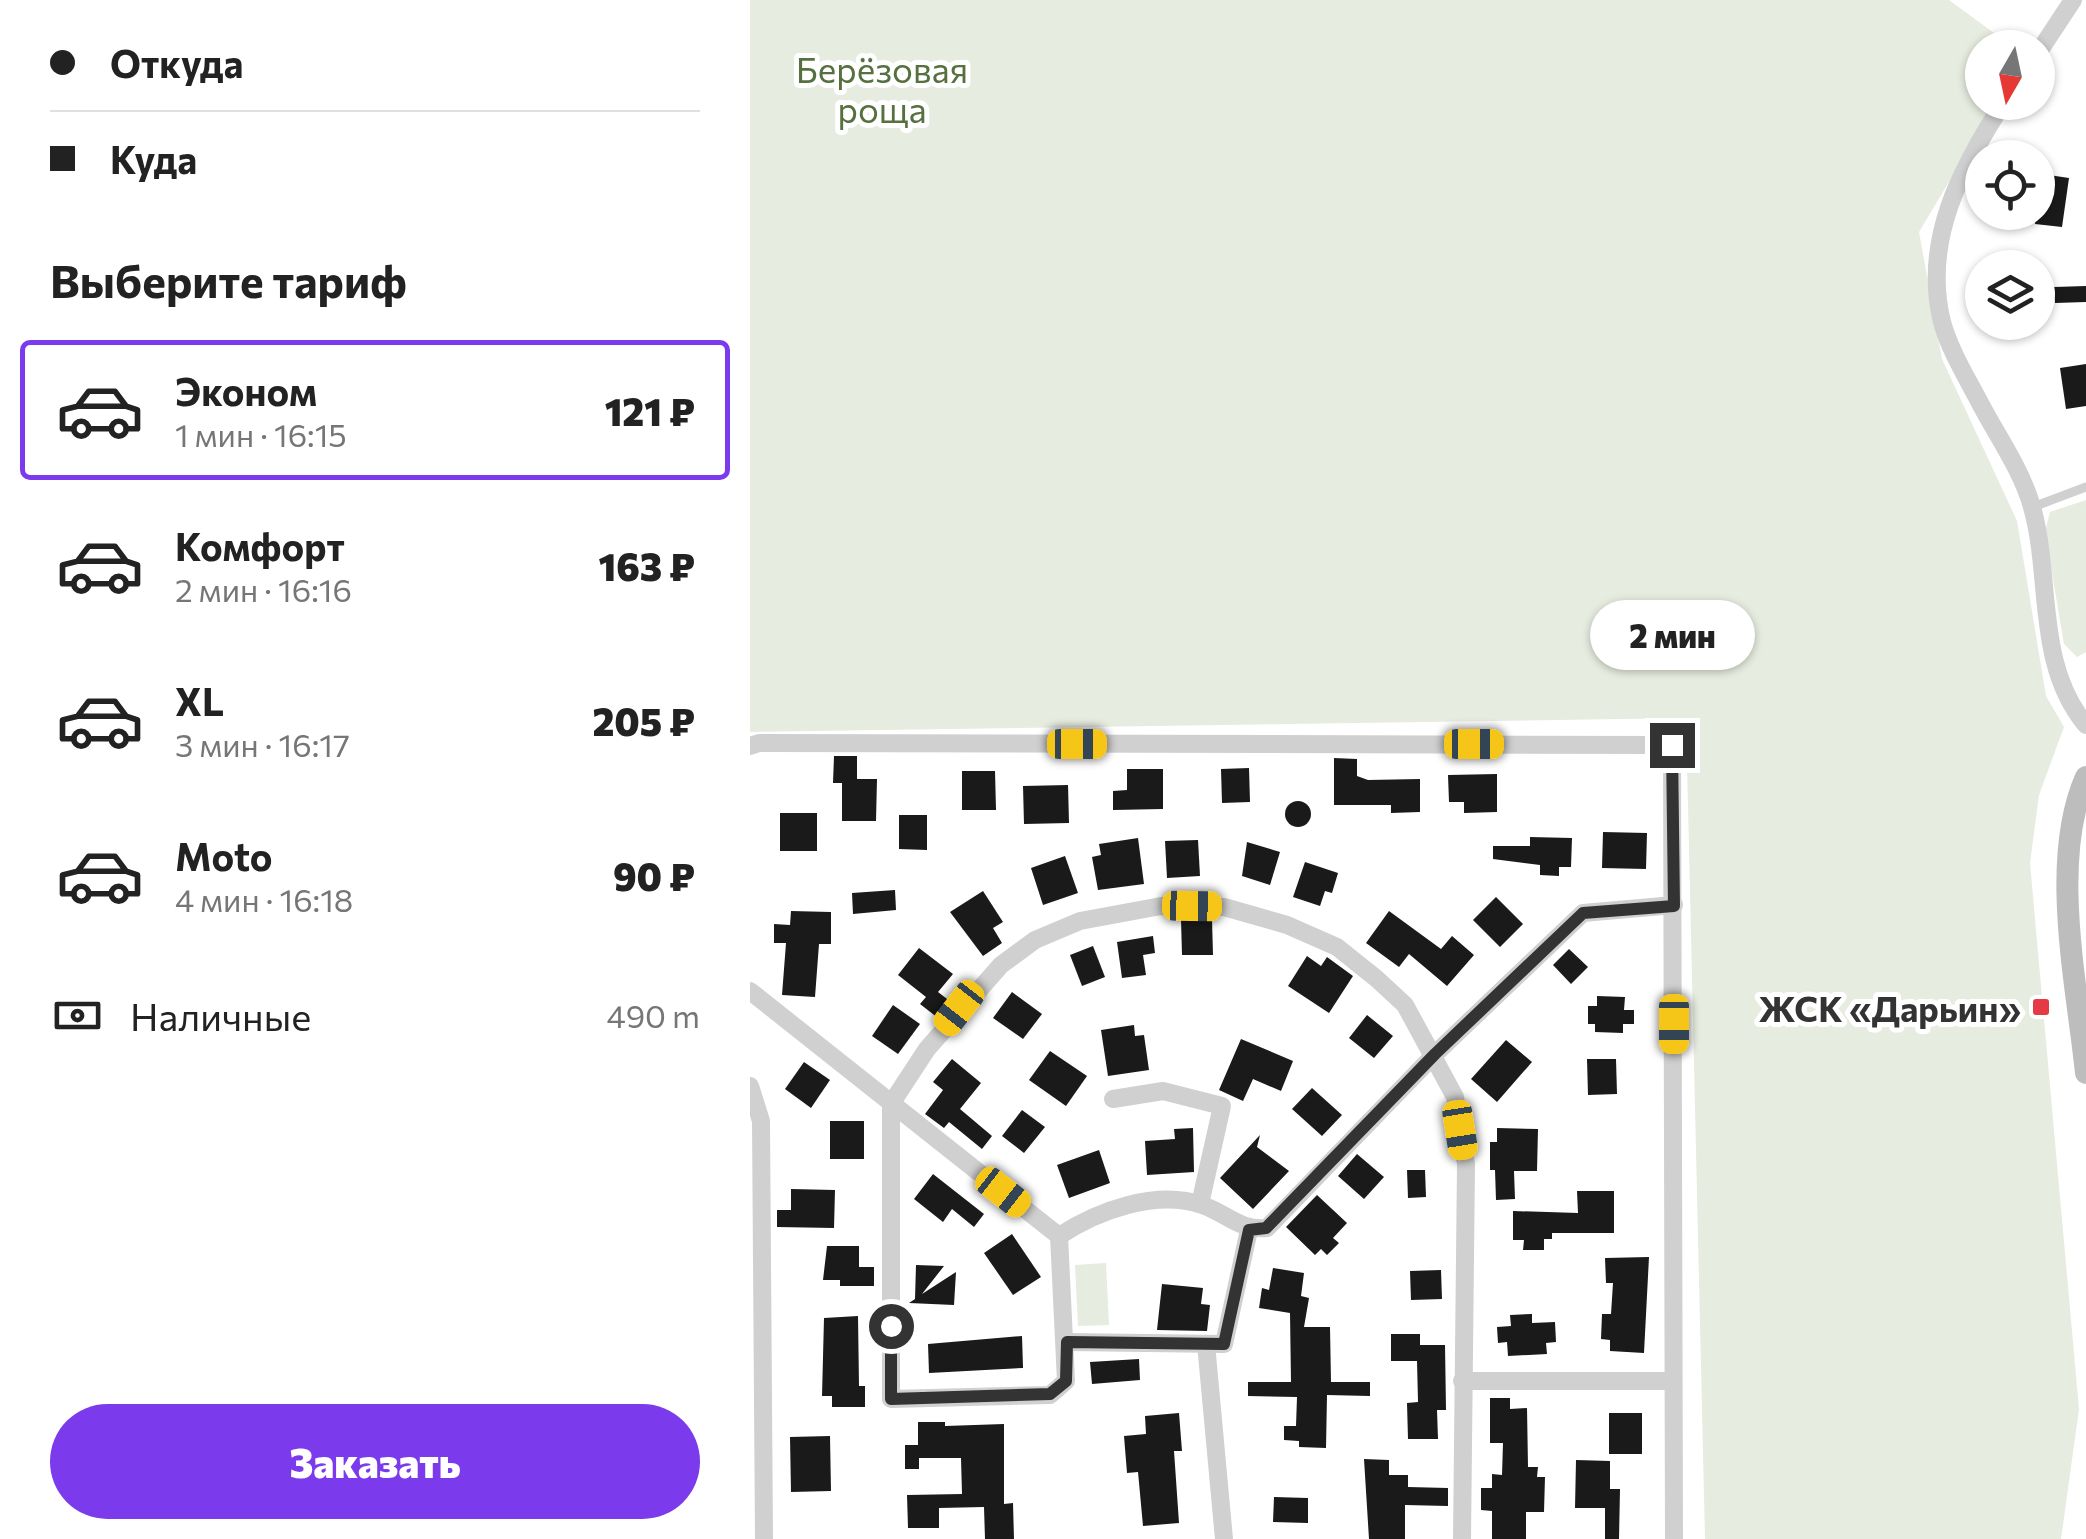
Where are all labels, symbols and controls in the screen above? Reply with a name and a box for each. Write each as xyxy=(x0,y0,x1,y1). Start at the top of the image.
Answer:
north arrow xyxy=(1965,30,2055,120)
map controls xyxy=(1965,30,2055,340)
text: Откуда xyxy=(110,39,243,86)
park label: Берёзовая роща xyxy=(796,47,968,130)
text: Куда xyxy=(110,135,197,182)
button: locate xyxy=(1965,140,2055,230)
button: layers xyxy=(1965,250,2055,340)
text: Выберите тариф xyxy=(50,252,407,307)
icon: car xyxy=(55,365,145,455)
text: Эконом xyxy=(175,367,317,414)
text: 121 ₽ xyxy=(605,387,695,434)
text: 1 мин · 16:15 xyxy=(175,414,347,454)
icon: car xyxy=(55,520,145,610)
text: Комфорт xyxy=(175,522,345,569)
text: 163 ₽ xyxy=(599,542,695,589)
text: 2 мин · 16:16 xyxy=(175,569,352,609)
callout: 2 мин xyxy=(1590,600,1754,670)
text: 2 мин xyxy=(1629,615,1716,655)
icon: car xyxy=(55,675,145,765)
text: XL xyxy=(175,677,224,724)
text: 205 ₽ xyxy=(593,697,695,744)
route end xyxy=(1650,723,1695,768)
text: 3 мин · 16:17 xyxy=(175,724,350,764)
car xyxy=(1047,729,1107,759)
car xyxy=(1444,729,1504,759)
icon: car xyxy=(55,830,145,920)
text: Moto xyxy=(175,832,273,879)
text: 90 ₽ xyxy=(613,852,695,899)
text: 4 мин · 16:18 xyxy=(175,879,353,919)
car xyxy=(1162,890,1222,922)
car xyxy=(929,975,989,1041)
place label: ЖСК «Дарьин» xyxy=(1758,986,2021,1029)
icon: cash xyxy=(50,988,105,1043)
text: Наличные xyxy=(130,992,311,1039)
car xyxy=(1659,994,1689,1054)
text: 490 m xyxy=(606,995,700,1035)
marker: ЖСК «Дарьин» xyxy=(2030,996,2052,1018)
car xyxy=(1440,1098,1480,1162)
car xyxy=(970,1162,1036,1222)
route start xyxy=(869,1304,914,1349)
button: Заказать xyxy=(50,1404,700,1519)

